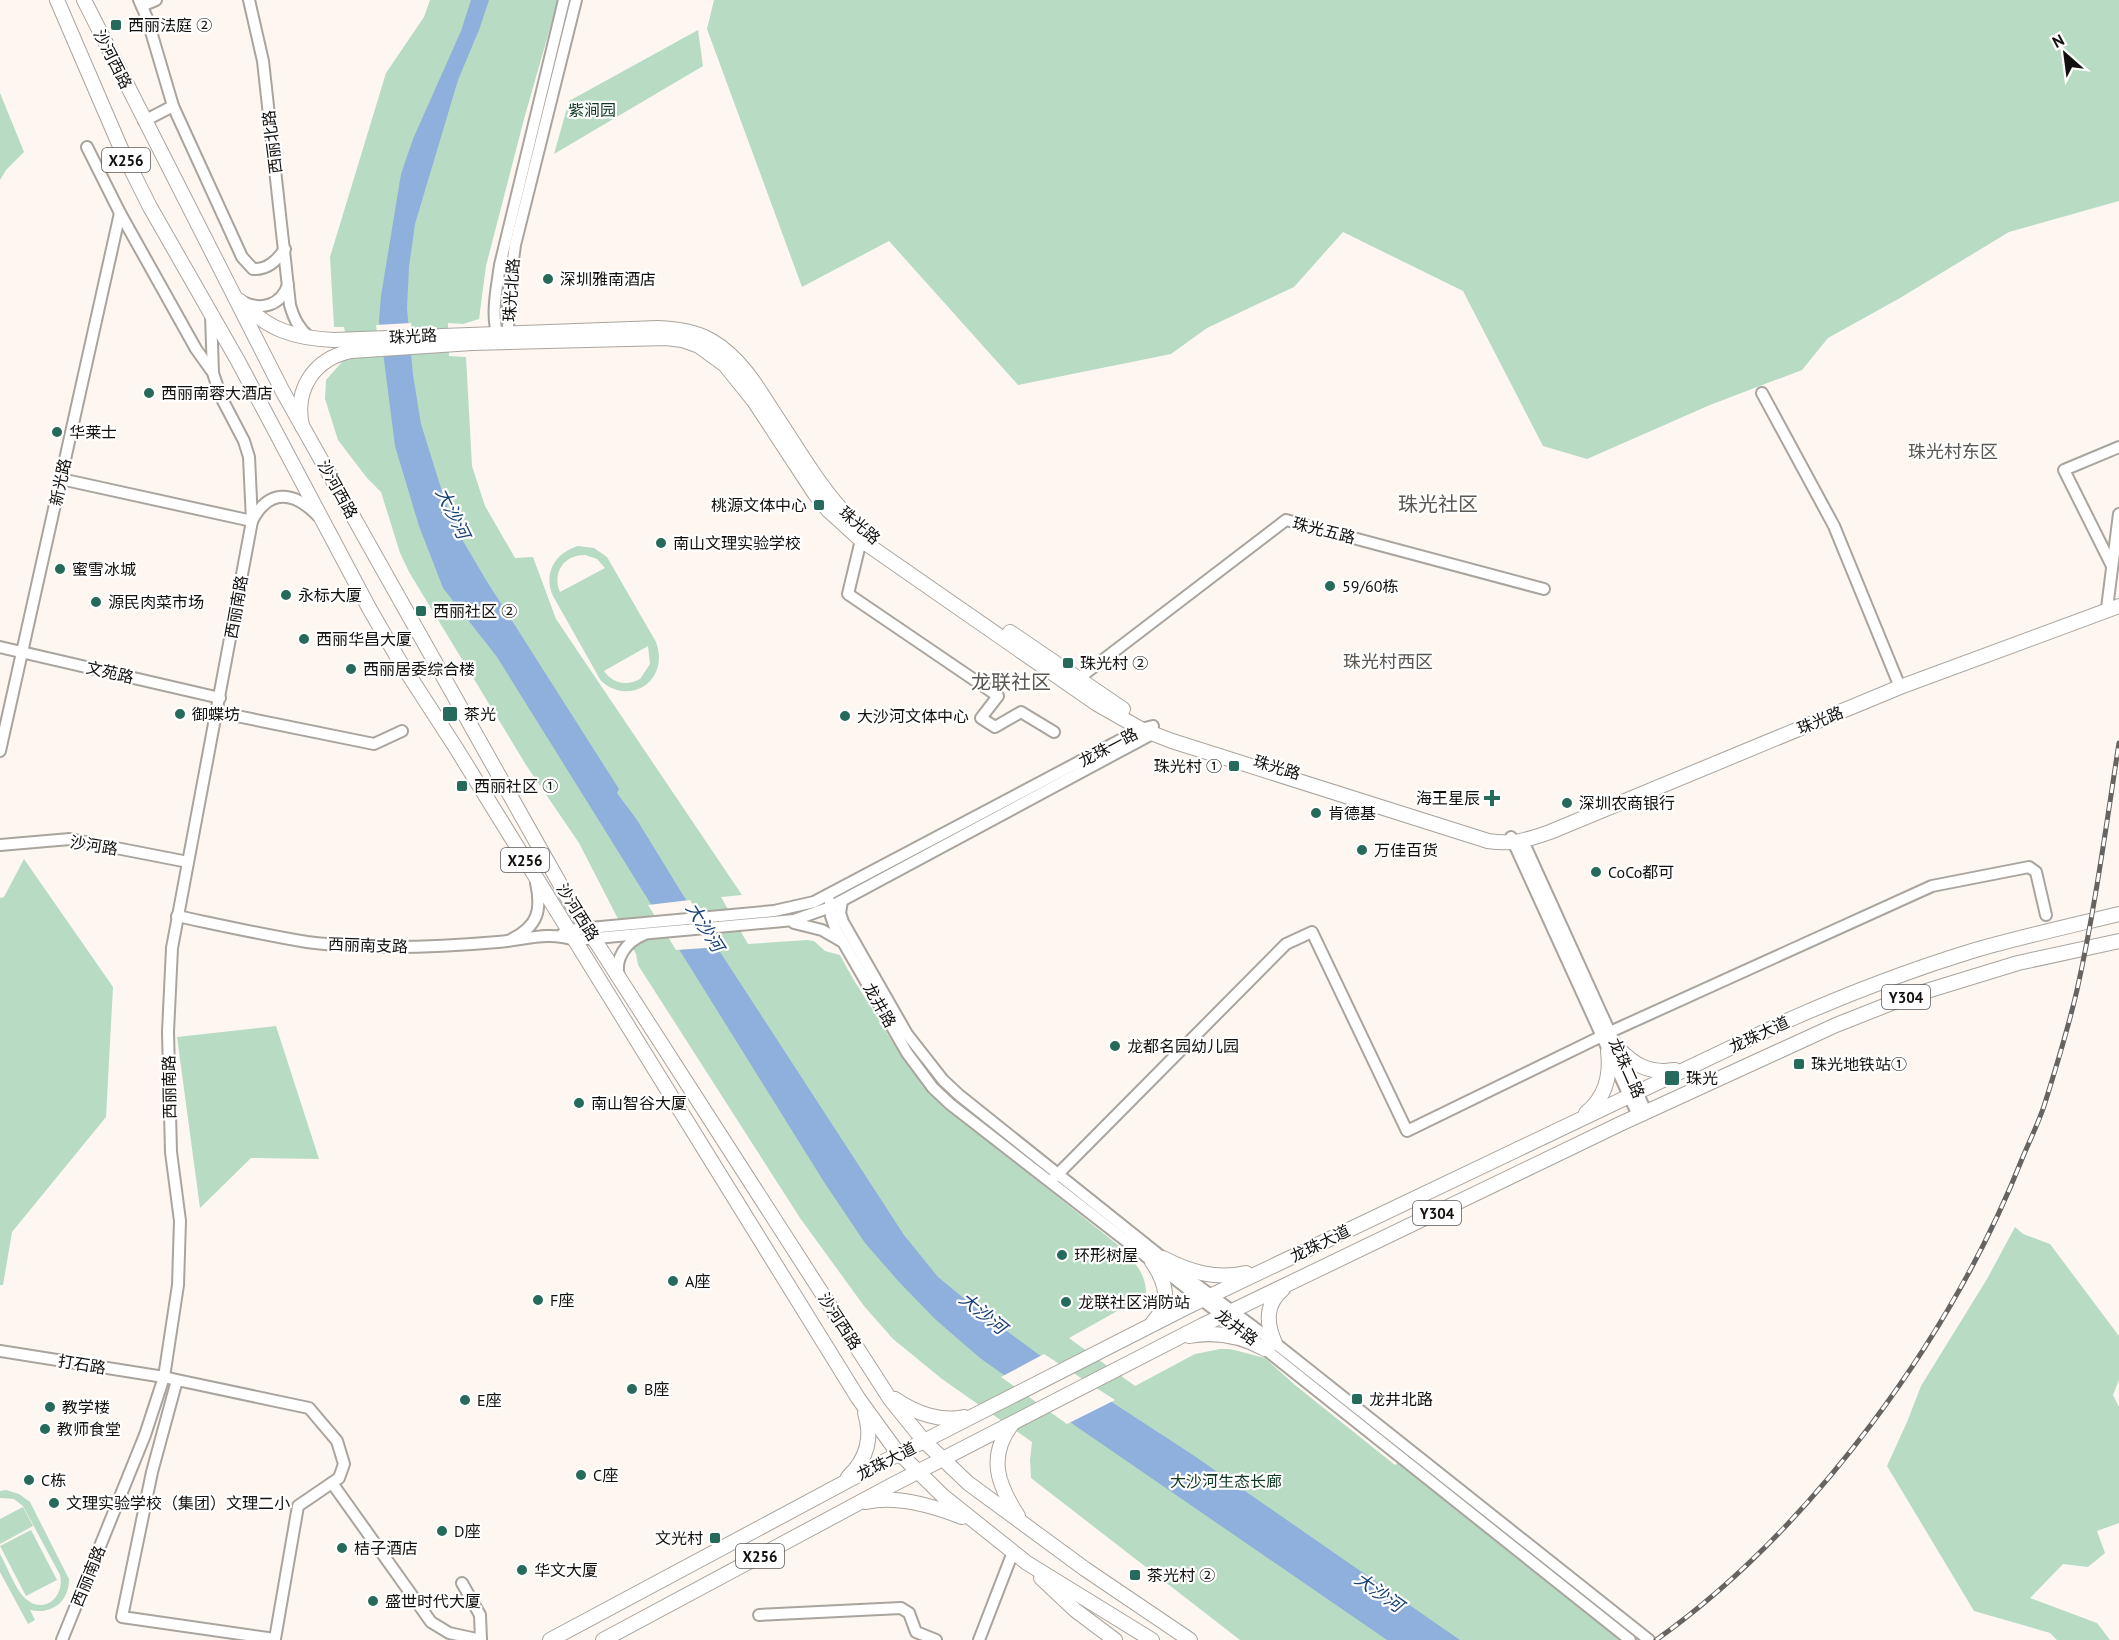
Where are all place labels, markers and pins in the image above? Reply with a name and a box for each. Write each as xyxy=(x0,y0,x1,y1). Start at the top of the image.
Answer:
place label: 西丽法庭 ② xyxy=(128,15,212,35)
marker: 西丽法庭 ② xyxy=(109,18,123,32)
place label: 深圳雅南酒店 xyxy=(560,269,656,289)
marker: 深圳雅南酒店 xyxy=(541,272,555,286)
place label: 西丽南蓉大酒店 xyxy=(161,383,273,403)
marker: 西丽南蓉大酒店 xyxy=(142,386,156,400)
place label: 华莱士 xyxy=(69,422,117,442)
marker: 华莱士 xyxy=(50,425,64,439)
place label: 桃源文体中心 xyxy=(711,495,807,515)
marker: 桃源文体中心 xyxy=(812,498,826,512)
place label: 南山文理实验学校 xyxy=(673,533,801,553)
marker: 南山文理实验学校 xyxy=(654,536,668,550)
place label: 蜜雪冰城 xyxy=(72,559,136,579)
marker: 蜜雪冰城 xyxy=(53,562,67,576)
place label: 59/60栋 xyxy=(1342,576,1399,596)
marker: 59/60栋 xyxy=(1323,579,1337,593)
place label: 永标大厦 xyxy=(298,585,362,605)
marker: 永标大厦 xyxy=(279,588,293,602)
place label: 源民肉菜市场 xyxy=(108,592,204,612)
marker: 源民肉菜市场 xyxy=(89,595,103,609)
place label: 西丽社区 ② xyxy=(433,601,517,621)
marker: 西丽社区 ② xyxy=(414,604,428,618)
place label: 西丽华昌大厦 xyxy=(316,629,412,649)
marker: 西丽华昌大厦 xyxy=(297,632,311,646)
place label: 珠光村 ② xyxy=(1080,653,1148,673)
marker: 珠光村 ② xyxy=(1061,656,1075,670)
place label: 西丽居委综合楼 xyxy=(363,659,475,679)
marker: 西丽居委综合楼 xyxy=(344,662,358,676)
place label: 御蝶坊 xyxy=(192,704,240,724)
place label: 茶光 xyxy=(464,704,496,724)
marker: 茶光 xyxy=(441,705,459,723)
place label: 大沙河文体中心 xyxy=(857,706,969,726)
marker: 御蝶坊 xyxy=(173,707,187,721)
marker: 大沙河文体中心 xyxy=(838,709,852,723)
place label: 珠光村 ① xyxy=(1154,756,1222,776)
marker: 珠光村 ① xyxy=(1227,759,1241,773)
place label: 西丽社区 ① xyxy=(474,776,558,796)
marker: 西丽社区 ① xyxy=(455,779,469,793)
place label: 海王星辰 xyxy=(1416,788,1480,808)
marker: 海王星辰 xyxy=(1485,791,1499,805)
place label: 深圳农商银行 xyxy=(1579,793,1675,813)
marker: 深圳农商银行 xyxy=(1560,796,1574,810)
place label: 肯德基 xyxy=(1328,803,1376,823)
marker: 肯德基 xyxy=(1309,806,1323,820)
place label: 万佳百货 xyxy=(1374,840,1438,860)
marker: 万佳百货 xyxy=(1355,843,1369,857)
place label: CoCo都可 xyxy=(1608,862,1674,882)
marker: CoCo都可 xyxy=(1589,865,1603,879)
place label: 龙都名园幼儿园 xyxy=(1127,1036,1239,1056)
marker: 龙都名园幼儿园 xyxy=(1108,1039,1122,1053)
place label: 珠光地铁站① xyxy=(1811,1054,1907,1074)
marker: 珠光地铁站① xyxy=(1792,1057,1806,1071)
place label: 珠光 xyxy=(1686,1068,1718,1088)
marker: 珠光 xyxy=(1663,1069,1681,1087)
place label: 南山智谷大厦 xyxy=(591,1093,687,1113)
marker: 南山智谷大厦 xyxy=(572,1096,586,1110)
place label: 环形树屋 xyxy=(1074,1245,1138,1265)
marker: 环形树屋 xyxy=(1055,1248,1069,1262)
place label: A座 xyxy=(685,1271,710,1291)
marker: A座 xyxy=(666,1274,680,1288)
place label: F座 xyxy=(550,1290,574,1310)
place label: 龙联社区消防站 xyxy=(1078,1292,1190,1312)
marker: F座 xyxy=(531,1293,545,1307)
marker: 龙联社区消防站 xyxy=(1059,1295,1073,1309)
place label: B座 xyxy=(644,1379,669,1399)
marker: B座 xyxy=(625,1382,639,1396)
place label: 龙井北路 xyxy=(1369,1389,1433,1409)
place label: E座 xyxy=(477,1390,502,1410)
marker: 龙井北路 xyxy=(1350,1392,1364,1406)
marker: E座 xyxy=(458,1393,472,1407)
place label: 教学楼 xyxy=(62,1397,110,1417)
marker: 教学楼 xyxy=(43,1400,57,1414)
place label: 教师食堂 xyxy=(57,1419,121,1439)
marker: 教师食堂 xyxy=(38,1422,52,1436)
place label: C座 xyxy=(593,1465,618,1485)
marker: C座 xyxy=(574,1468,588,1482)
place label: C栋 xyxy=(41,1470,66,1490)
marker: C栋 xyxy=(22,1473,36,1487)
place label: 文理实验学校（集团）文理二小 xyxy=(66,1493,290,1513)
marker: 文理实验学校（集团）文理二小 xyxy=(47,1496,61,1510)
place label: D座 xyxy=(454,1521,480,1541)
marker: D座 xyxy=(435,1524,449,1538)
place label: 文光村 xyxy=(655,1528,703,1548)
marker: 文光村 xyxy=(708,1531,722,1545)
place label: 桔子酒店 xyxy=(354,1538,418,1558)
marker: 桔子酒店 xyxy=(335,1541,349,1555)
place label: 华文大厦 xyxy=(534,1560,598,1580)
marker: 华文大厦 xyxy=(515,1563,529,1577)
place label: 茶光村 ② xyxy=(1147,1565,1215,1585)
marker: 茶光村 ② xyxy=(1128,1568,1142,1582)
place label: 盛世时代大厦 xyxy=(385,1591,481,1611)
marker: 盛世时代大厦 xyxy=(366,1594,380,1608)

